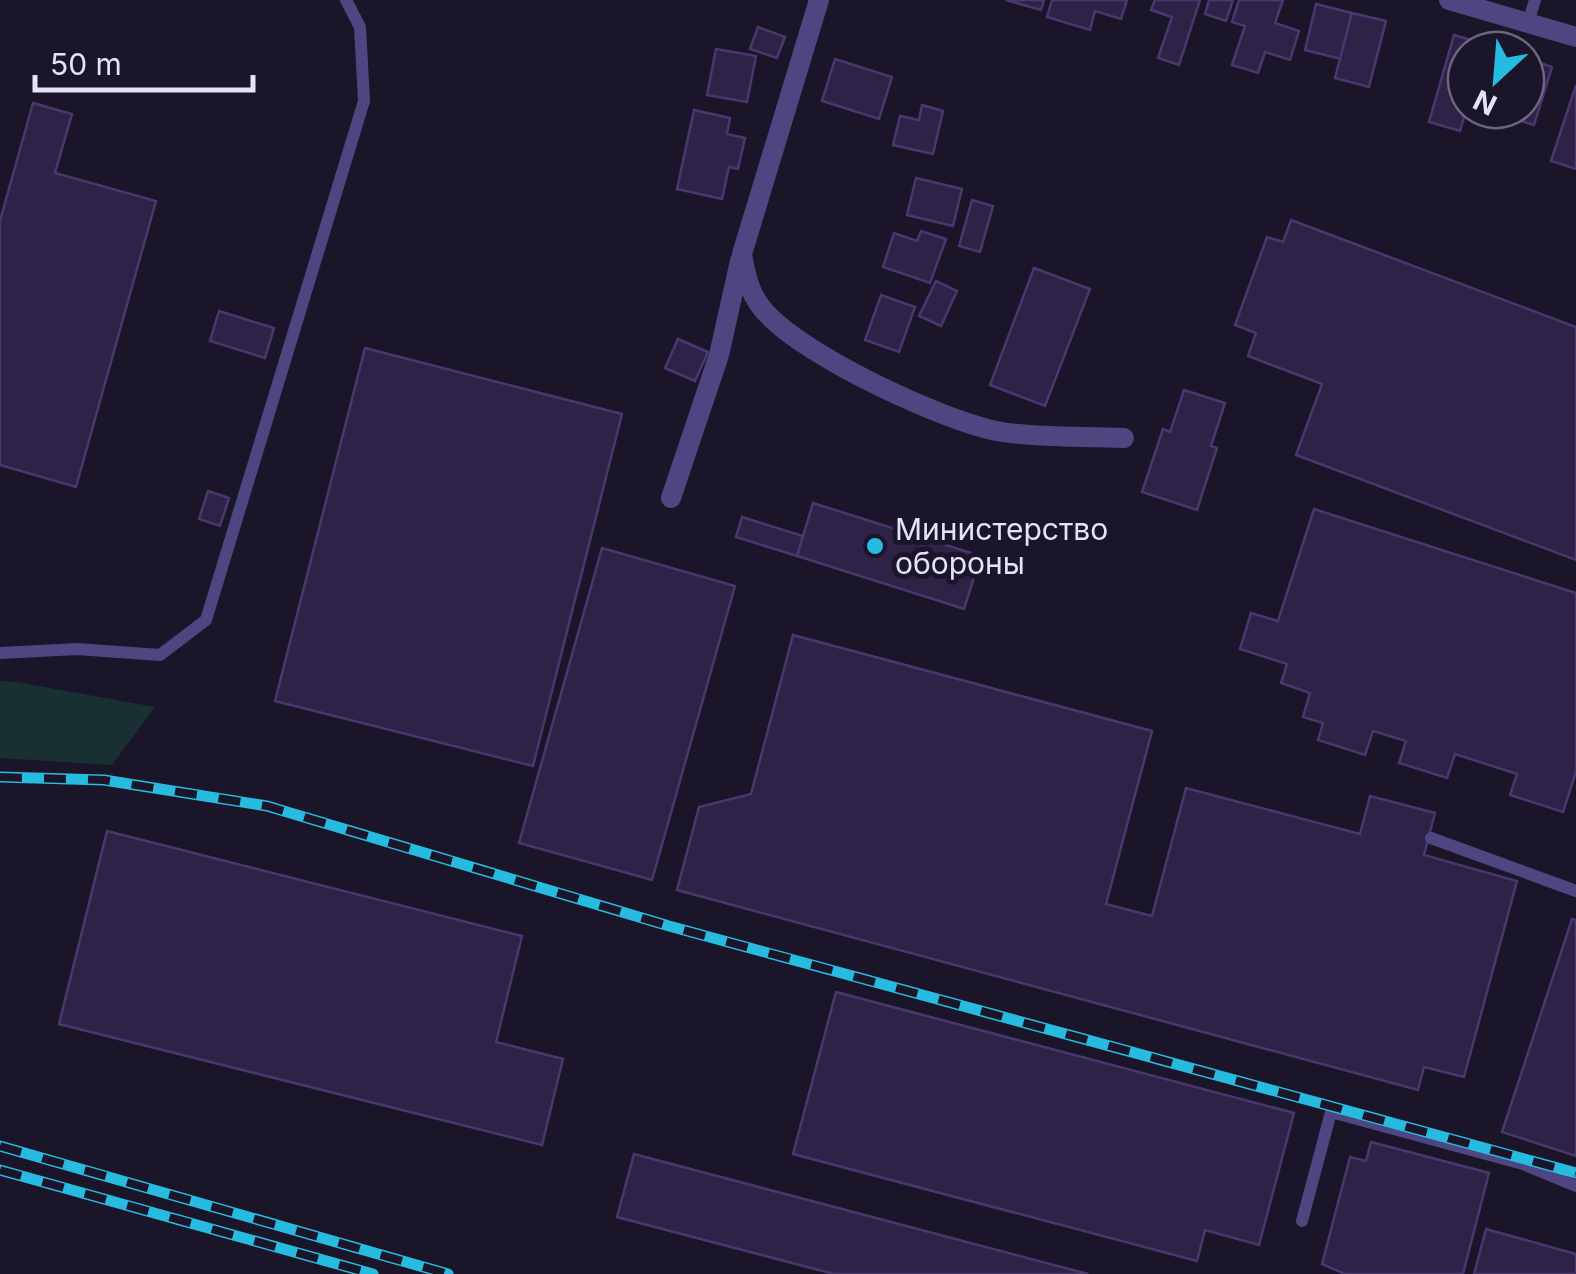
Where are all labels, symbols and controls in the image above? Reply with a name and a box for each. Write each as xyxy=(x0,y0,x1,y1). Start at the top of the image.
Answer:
scale bar xyxy=(35,30,252,92)
north arrow xyxy=(1446,30,1546,130)
text: 50 m xyxy=(50,46,122,82)
text: N xyxy=(1468,83,1502,122)
place label: Министерство обороны xyxy=(895,511,1108,581)
marker: Министерство обороны xyxy=(864,535,886,557)

